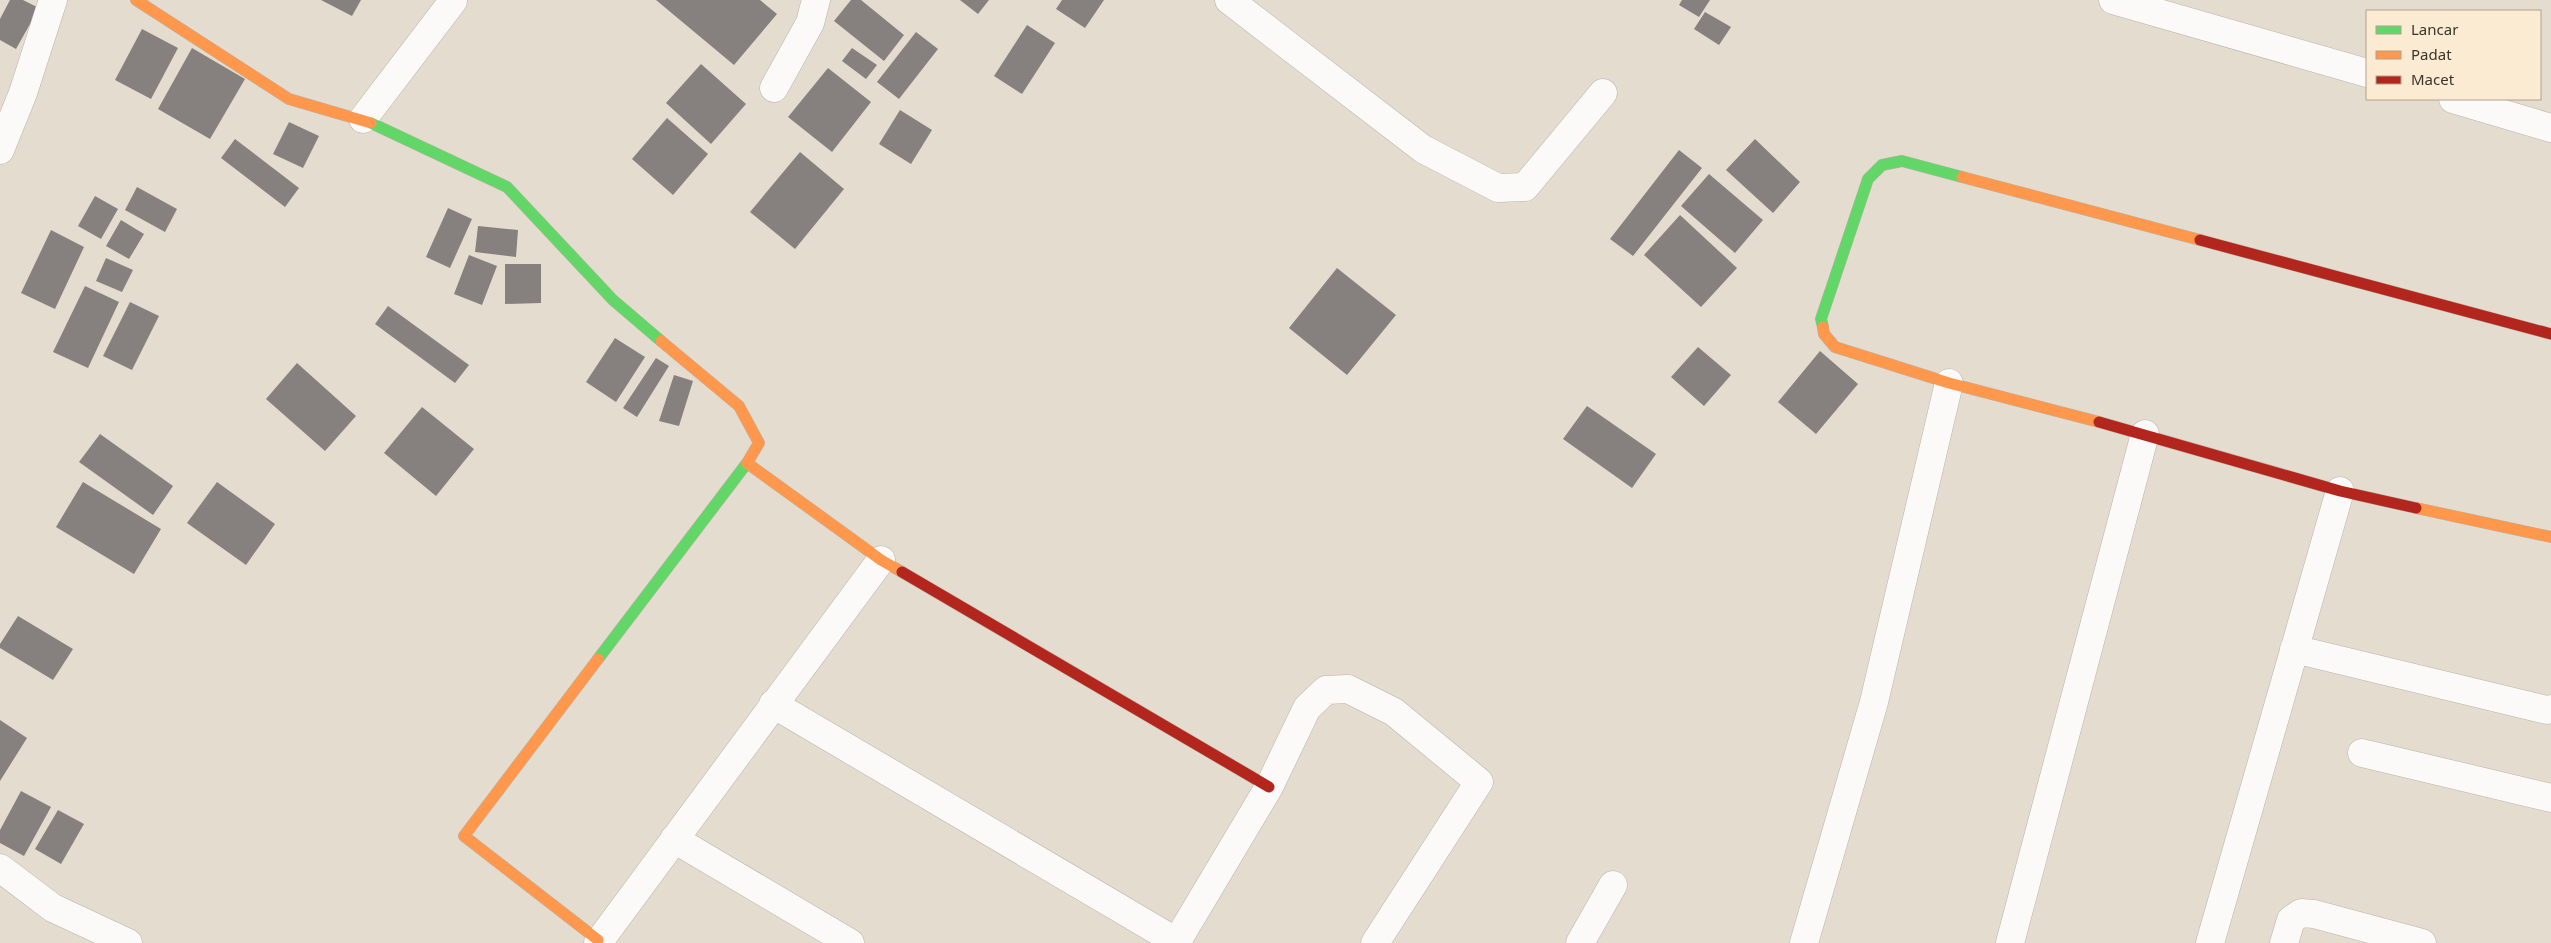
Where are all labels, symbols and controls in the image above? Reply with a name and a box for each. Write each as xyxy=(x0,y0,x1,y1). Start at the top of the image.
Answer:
legend xyxy=(2366,10,2541,100)
text: Lancar xyxy=(2411,19,2458,39)
text: Padat xyxy=(2411,44,2452,64)
text: Macet xyxy=(2411,69,2455,89)

